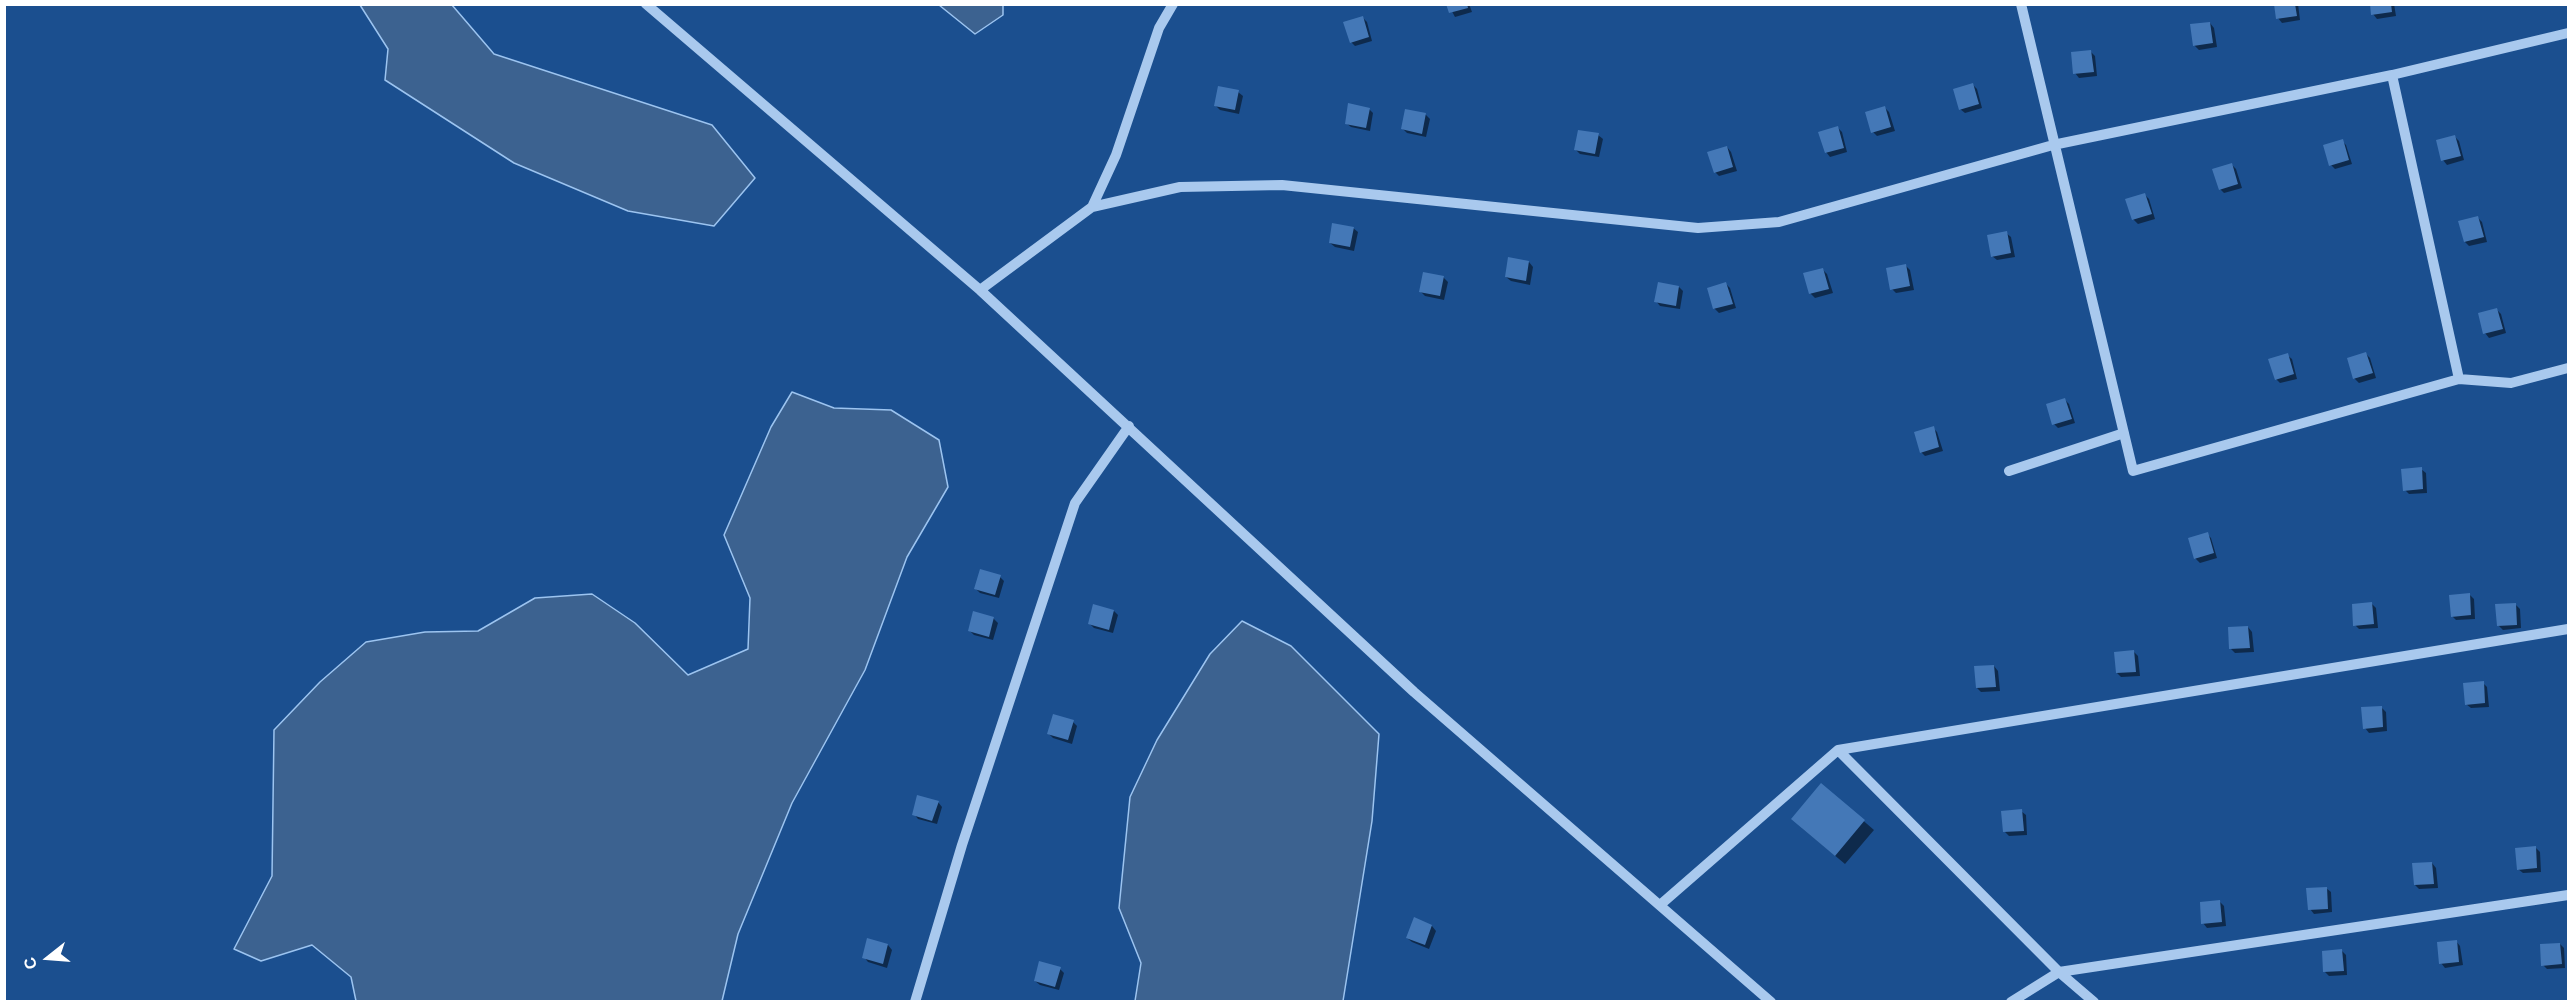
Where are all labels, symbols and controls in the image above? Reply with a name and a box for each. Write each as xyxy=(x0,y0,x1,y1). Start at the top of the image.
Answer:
north arrow xyxy=(18,928,78,988)
text: С xyxy=(20,955,40,971)

